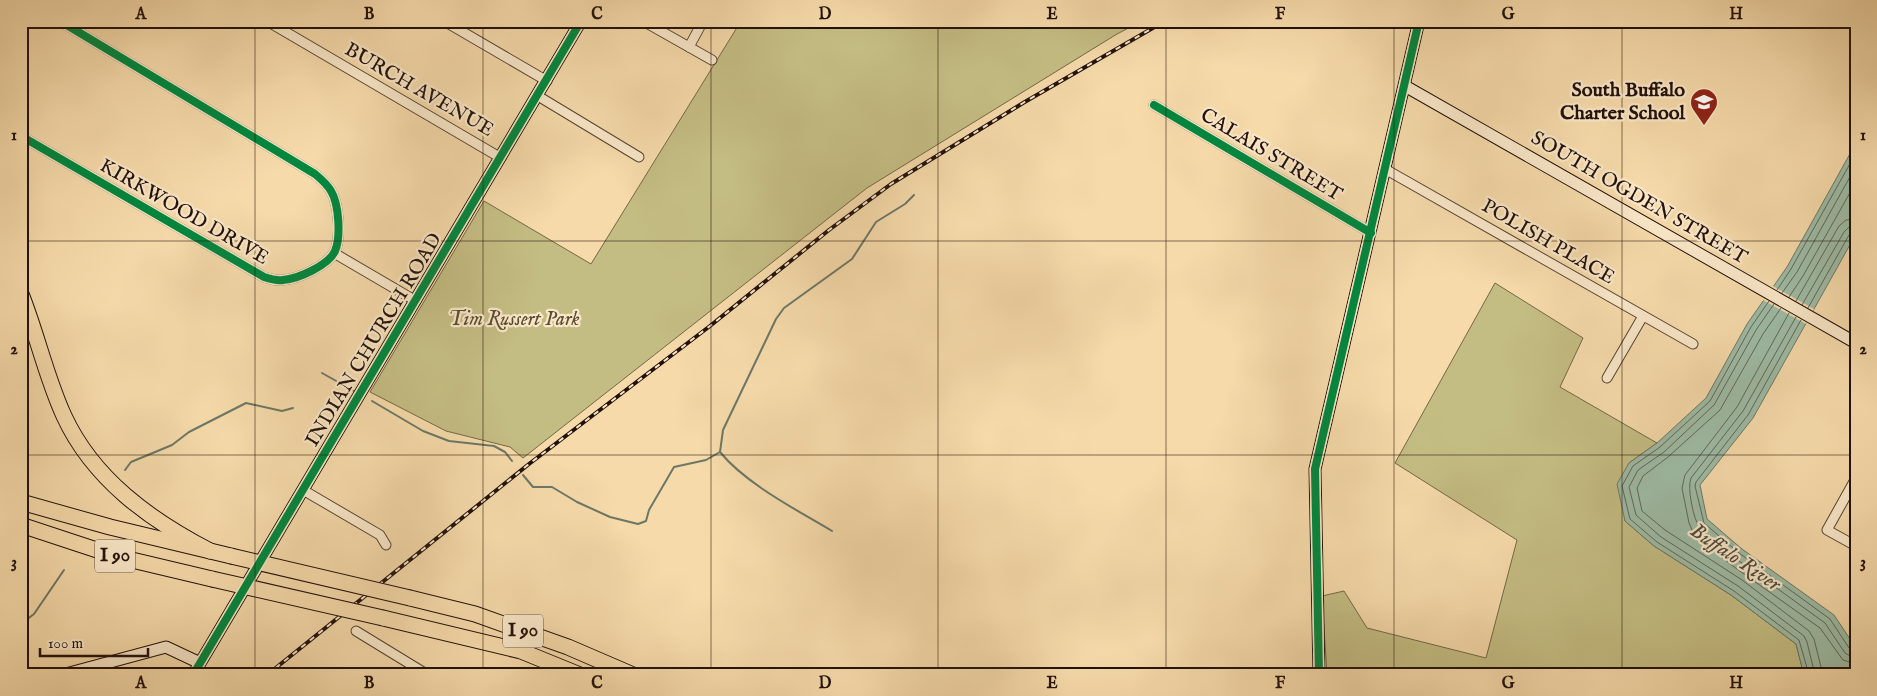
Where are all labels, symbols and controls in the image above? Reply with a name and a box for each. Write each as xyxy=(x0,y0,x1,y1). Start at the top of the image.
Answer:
text: A xyxy=(135,5,148,25)
text: B xyxy=(364,5,375,25)
text: C xyxy=(591,5,603,25)
text: D xyxy=(819,5,832,25)
text: E xyxy=(1046,5,1058,25)
text: F xyxy=(1275,5,1286,25)
text: G xyxy=(1502,5,1515,25)
text: H xyxy=(1729,5,1743,25)
street label: BURCH AVENUE xyxy=(340,37,498,143)
place label: South Buffalo Charter School xyxy=(1560,78,1686,126)
school or university icon: South Buffalo Charter School xyxy=(1689,87,1719,126)
street label: CALAIS STREET xyxy=(1196,103,1347,207)
text: 1 xyxy=(11,126,17,146)
street label: SOUTH OGDEN STREET xyxy=(1526,126,1752,270)
text: 1 xyxy=(1860,126,1866,146)
street label: KIRKWOOD DRIVE xyxy=(95,153,273,271)
street label: POLISH PLACE xyxy=(1477,194,1619,290)
street label: INDIAN CHURCH ROAD xyxy=(300,229,448,451)
park label: Tim Russert Park xyxy=(448,307,580,332)
text: 2 xyxy=(10,340,18,360)
text: 2 xyxy=(1859,340,1867,360)
water label: Buffalo River xyxy=(1685,518,1786,599)
road number: I 90 xyxy=(95,540,135,572)
text: 3 xyxy=(11,553,17,573)
text: 3 xyxy=(1860,553,1866,573)
road number: I 90 xyxy=(503,614,543,648)
scale bar xyxy=(40,626,148,658)
text: 100 m xyxy=(48,634,84,653)
text: A xyxy=(135,674,148,694)
text: B xyxy=(364,674,375,694)
text: C xyxy=(591,674,603,694)
text: D xyxy=(819,674,832,694)
text: E xyxy=(1046,674,1058,694)
text: F xyxy=(1275,674,1286,694)
text: G xyxy=(1502,674,1515,694)
text: H xyxy=(1729,674,1743,694)

